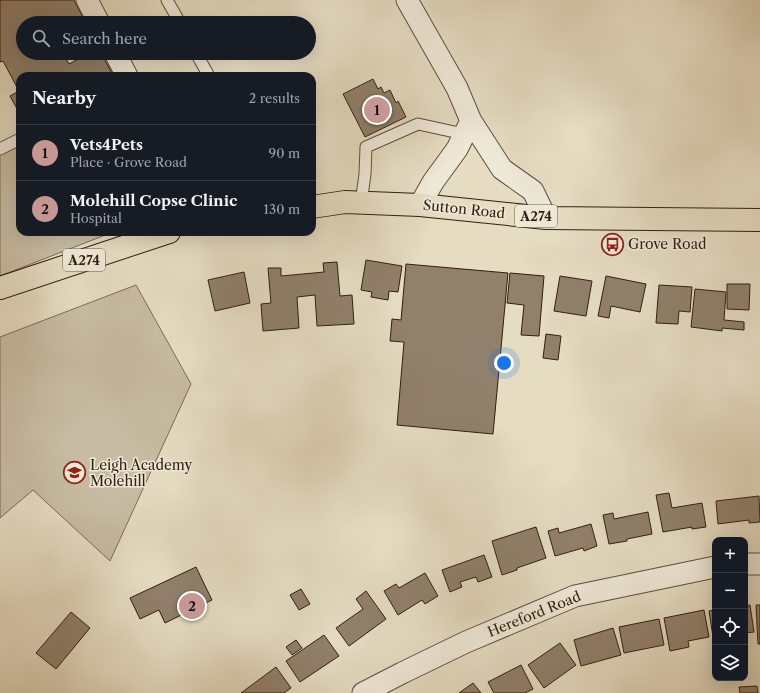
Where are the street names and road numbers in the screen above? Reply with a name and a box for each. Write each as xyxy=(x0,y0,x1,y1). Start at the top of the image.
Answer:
street label: Sutton Road xyxy=(422,196,506,222)
road number: A274 xyxy=(515,205,557,227)
road number: A274 xyxy=(63,249,105,271)
street label: Hereford Road xyxy=(485,587,584,641)

